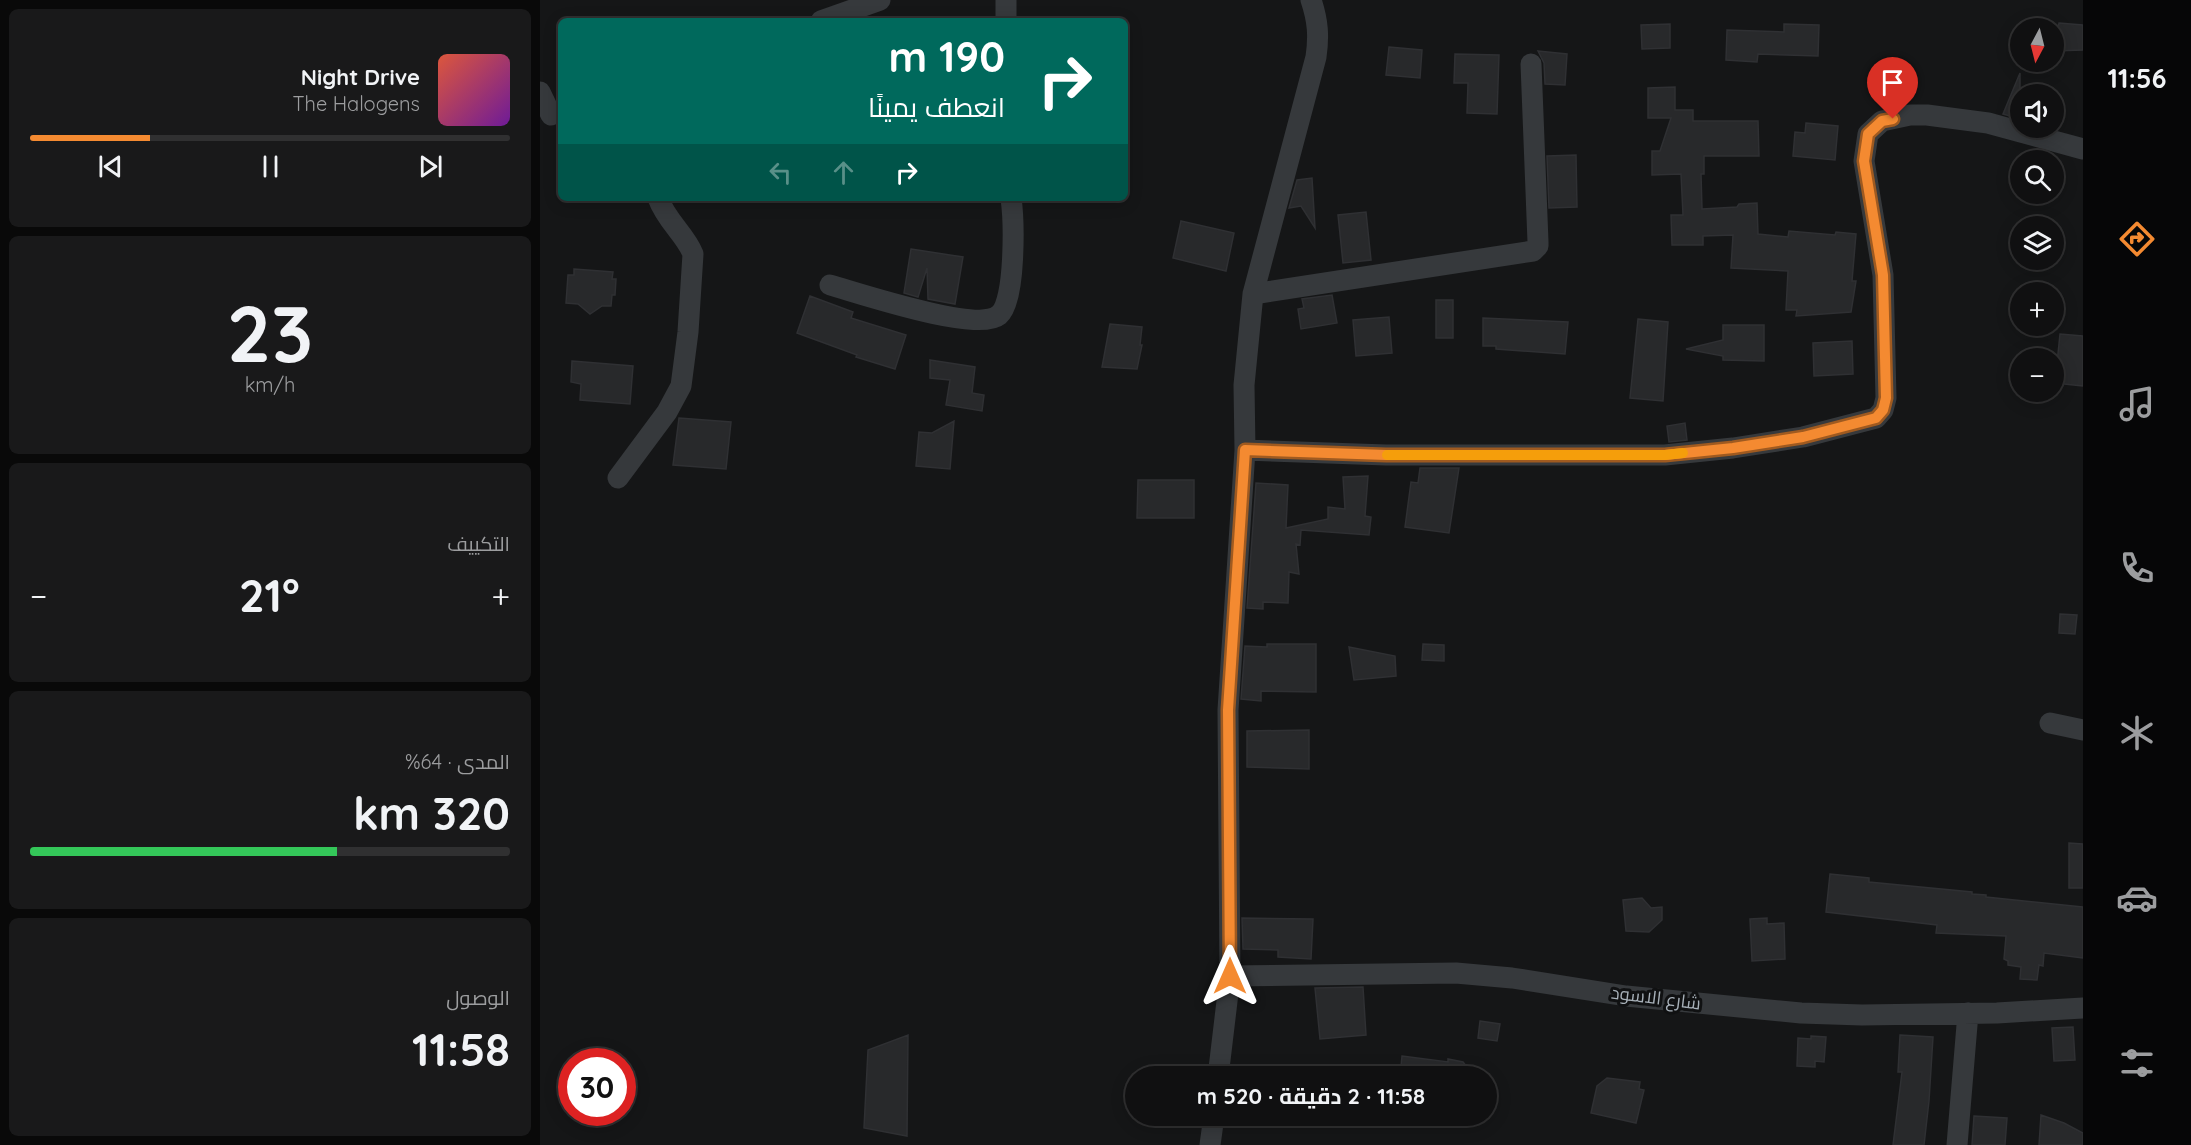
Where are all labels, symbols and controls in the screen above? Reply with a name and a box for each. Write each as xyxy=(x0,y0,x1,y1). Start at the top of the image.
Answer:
north arrow xyxy=(2010,18,2064,72)
map controls xyxy=(2010,18,2064,402)
text: 190 m xyxy=(889,30,1005,83)
icon: right xyxy=(1026,42,1104,120)
pin xyxy=(1867,57,1918,119)
text: 11:56 xyxy=(2108,61,2166,95)
text: Night Drive xyxy=(301,63,420,91)
icon: arrive xyxy=(1876,66,1909,99)
button: sound xyxy=(2010,84,2064,138)
text: انعطف يمينًا xyxy=(868,90,1005,124)
text: The Halogens xyxy=(292,91,420,116)
icon: previous xyxy=(94,150,127,183)
icon: pause xyxy=(254,150,287,183)
icon: next xyxy=(414,150,447,183)
button: search xyxy=(2010,150,2064,204)
icon: left xyxy=(764,156,797,189)
icon: ahead xyxy=(827,156,860,189)
icon: right xyxy=(890,156,923,189)
button: layers xyxy=(2010,216,2064,270)
icon: directions xyxy=(2116,218,2158,260)
button: + xyxy=(2010,282,2064,336)
text: 23 xyxy=(227,284,313,382)
button: − xyxy=(2010,348,2064,402)
text: km/h xyxy=(245,372,295,397)
icon: music xyxy=(2116,383,2158,425)
text: التكييف xyxy=(447,531,510,556)
icon: phone xyxy=(2116,547,2158,589)
text: 21° xyxy=(239,567,300,623)
text: − xyxy=(30,575,47,616)
text: + xyxy=(491,575,510,616)
icon: climate xyxy=(2116,712,2158,754)
text: المدى · 64% xyxy=(405,749,510,774)
text: 320 km xyxy=(353,785,510,841)
icon: car xyxy=(2116,877,2158,919)
position arrow xyxy=(1198,944,1262,1008)
street label: شارع الاسود xyxy=(1610,981,1702,1015)
text: الوصول xyxy=(446,985,510,1010)
text: 11:58 xyxy=(412,1021,510,1077)
icon: filters xyxy=(2116,1042,2158,1084)
speed limit sign: 30 xyxy=(558,1048,636,1126)
text: 11:58 · 2 دقيقة · 520 m xyxy=(1197,1082,1425,1110)

